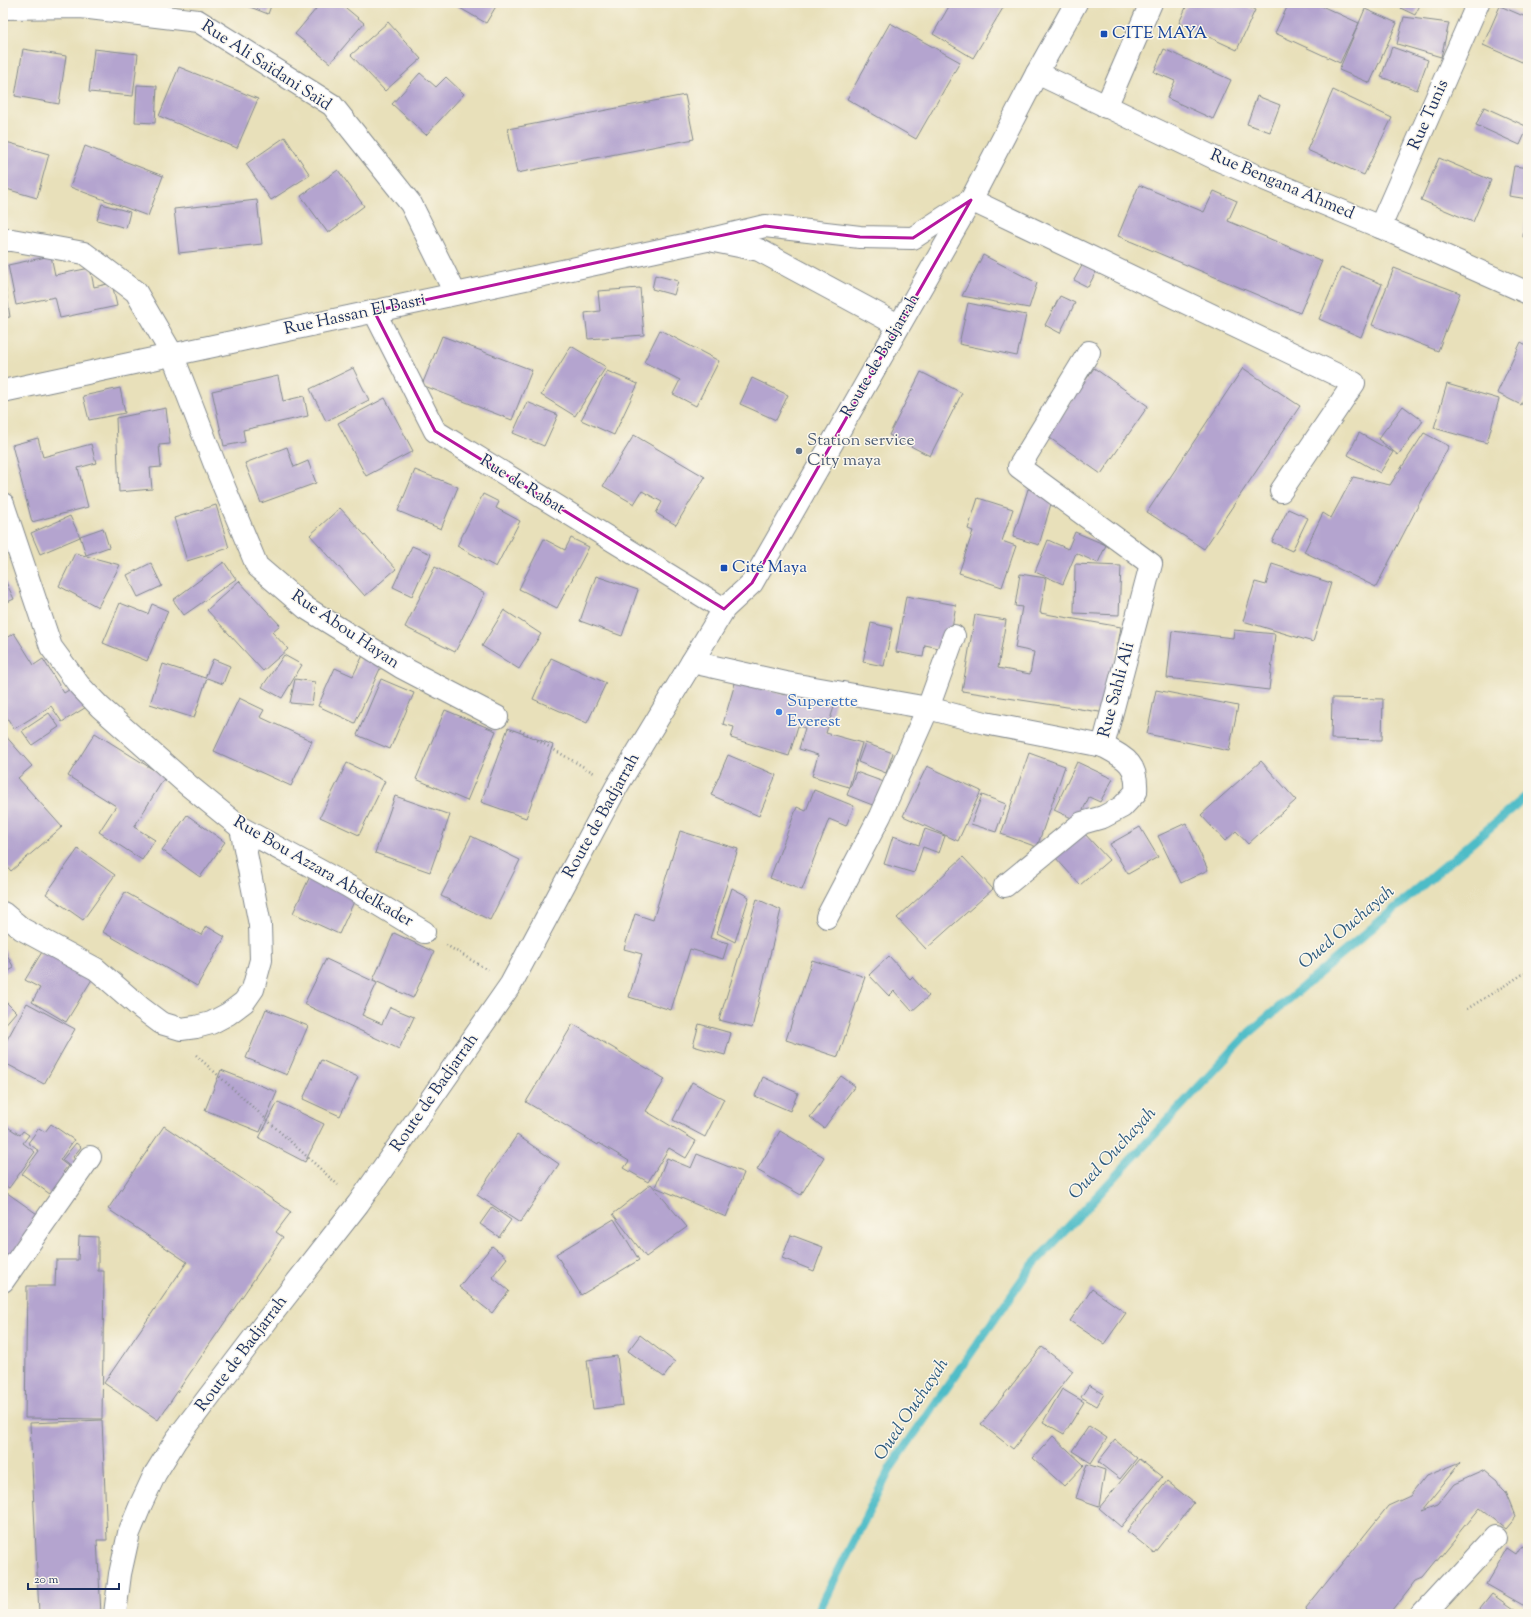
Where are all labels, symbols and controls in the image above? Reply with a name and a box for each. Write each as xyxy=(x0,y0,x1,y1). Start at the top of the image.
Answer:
street label: Rue Ali Saïdani Saïd xyxy=(196,15,336,117)
place label: CITE MAYA xyxy=(1112,22,1208,46)
marker: CITE MAYA xyxy=(1099,29,1109,39)
street label: Rue Tunis xyxy=(1403,76,1455,154)
street label: Rue Bengana Ahmed xyxy=(1206,144,1358,226)
street label: Rue Hassan El Basri xyxy=(282,288,428,342)
street label: Route de Badjarrah xyxy=(836,289,926,423)
place label: Station service City maya xyxy=(807,429,914,473)
marker: Station service City maya xyxy=(794,446,804,456)
street label: Rue de Rabat xyxy=(475,449,570,521)
place label: Cité Maya xyxy=(732,556,807,580)
marker: Cité Maya xyxy=(719,563,729,573)
street label: Rue Abou Hayan xyxy=(286,585,404,675)
street label: Rue Sahli Ali xyxy=(1093,640,1141,740)
place label: Superette Everest xyxy=(787,690,858,734)
marker: Superette Everest xyxy=(774,707,784,717)
street label: Route de Badjarrah xyxy=(558,749,646,883)
street label: Rue Bou Azzara Abdelkader xyxy=(229,811,418,934)
water label: Oued Ouchayah xyxy=(1293,880,1401,976)
street label: Route de Badjarrah xyxy=(385,1029,485,1157)
water label: Oued Ouchayah xyxy=(1063,1102,1163,1206)
street label: Route de Badjarrah xyxy=(190,1291,294,1417)
water label: Oued Ouchayah xyxy=(868,1353,956,1466)
scale bar xyxy=(28,1565,119,1591)
text: 20 m xyxy=(34,1571,59,1589)

